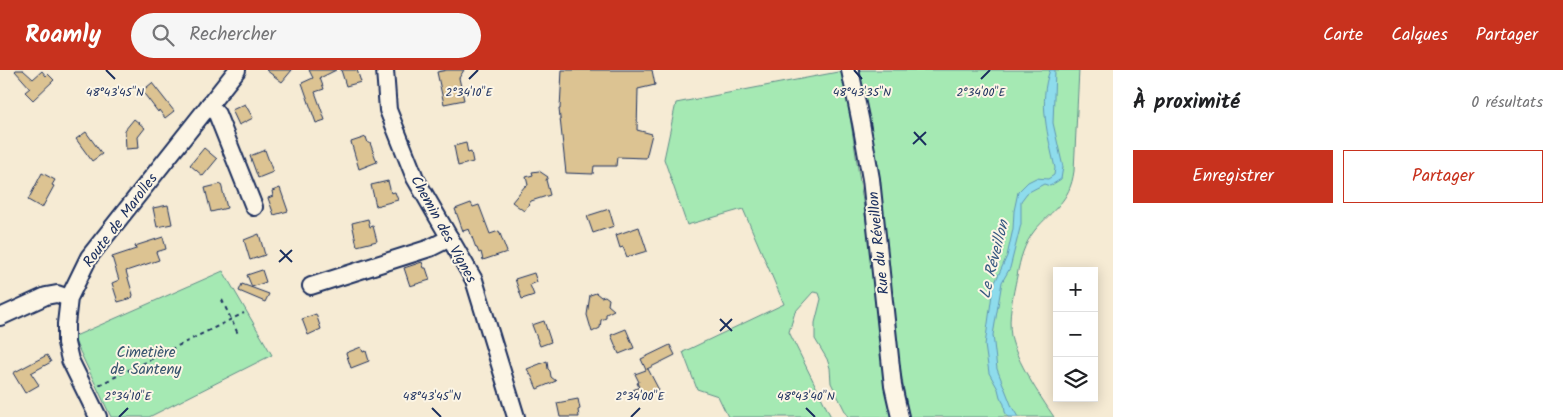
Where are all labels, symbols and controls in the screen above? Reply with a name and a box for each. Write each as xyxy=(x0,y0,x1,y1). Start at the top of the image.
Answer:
search box xyxy=(131,13,481,58)
text: Roamly xyxy=(25,16,101,55)
text: Rechercher xyxy=(189,20,276,50)
icon: search xyxy=(149,21,177,49)
text: Carte xyxy=(1323,21,1363,50)
text: Calques xyxy=(1391,21,1448,50)
text: Partager xyxy=(1476,21,1538,50)
text: 48°43'45"N xyxy=(86,83,144,102)
text: 2°34'10"E xyxy=(445,83,493,102)
text: 48°43'35"N xyxy=(833,83,891,102)
text: 2°34'00"E xyxy=(956,83,1007,102)
text: À proximité xyxy=(1133,86,1240,119)
text: 0 résultats xyxy=(1471,90,1543,115)
button: Enregistrer xyxy=(1133,150,1333,203)
button: Partager xyxy=(1343,150,1543,203)
street label: Route de Marolles xyxy=(77,168,165,273)
street label: Chemin des Vignes xyxy=(404,171,483,288)
street label: Rue du Réveillon xyxy=(862,190,896,296)
water label: Le Réveillon xyxy=(973,216,1017,301)
map controls xyxy=(1053,267,1098,402)
button: + xyxy=(1053,267,1098,312)
button: − xyxy=(1053,312,1098,357)
park label: Cimetière de Santeny xyxy=(111,341,182,382)
button: layers xyxy=(1053,357,1098,402)
text: 2°34'10"E xyxy=(104,387,152,406)
text: 48°43'45"N xyxy=(403,387,461,406)
text: 2°34'00"E xyxy=(615,387,666,406)
text: 48°43'40"N xyxy=(777,387,835,406)

